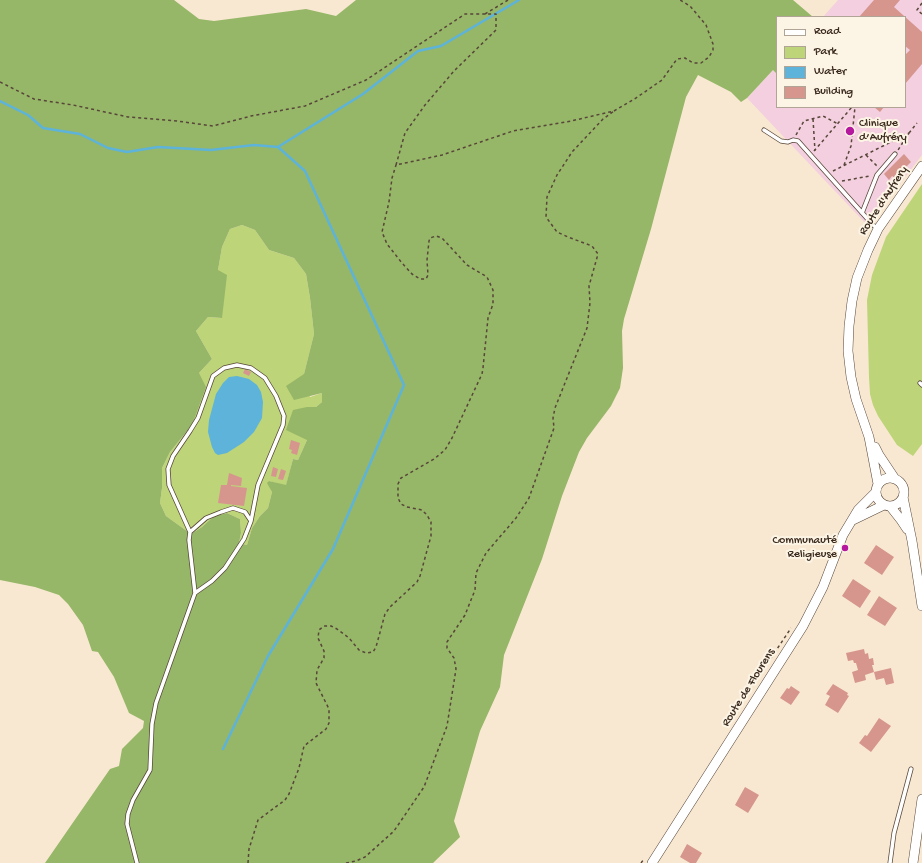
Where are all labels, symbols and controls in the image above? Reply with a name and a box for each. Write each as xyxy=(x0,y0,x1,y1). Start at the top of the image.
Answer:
legend xyxy=(776,16,906,108)
text: Road xyxy=(814,25,840,39)
text: Park xyxy=(814,45,837,59)
text: Water xyxy=(814,65,846,79)
text: Building xyxy=(814,85,853,99)
place label: Clinique d’Aufréry xyxy=(859,117,907,145)
marker: Clinique d’Aufréry xyxy=(844,125,856,137)
street label: Route d'Aufrery xyxy=(856,164,912,238)
place label: Communauté Religieuse xyxy=(773,534,837,562)
marker: Communauté Religieuse xyxy=(840,543,850,553)
street label: Route de Flourens xyxy=(719,646,779,730)

